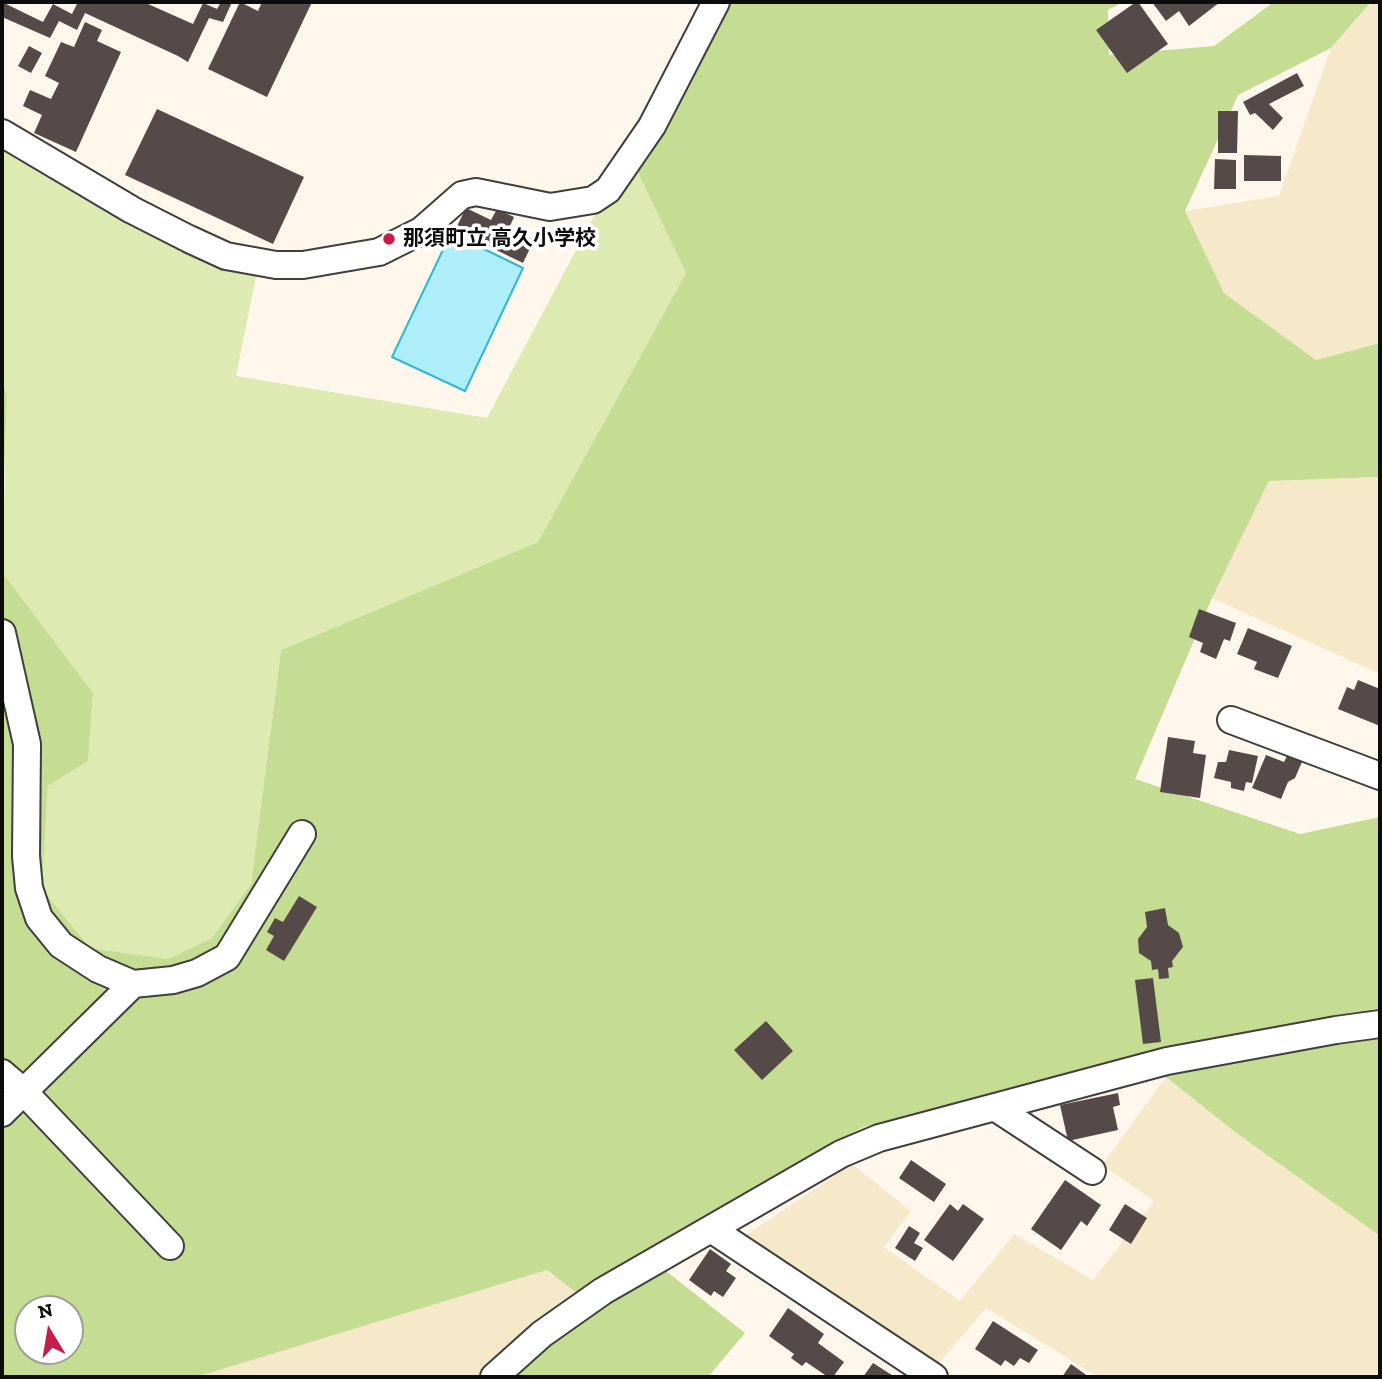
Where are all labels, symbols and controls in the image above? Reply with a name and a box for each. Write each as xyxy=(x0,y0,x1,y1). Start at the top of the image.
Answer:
place label: 那須町立 高久小学校 xyxy=(403,226,596,252)
marker: 那須町立 高久小学校 xyxy=(381,231,397,247)
north arrow xyxy=(14,1295,84,1365)
text: N xyxy=(36,1298,55,1324)

